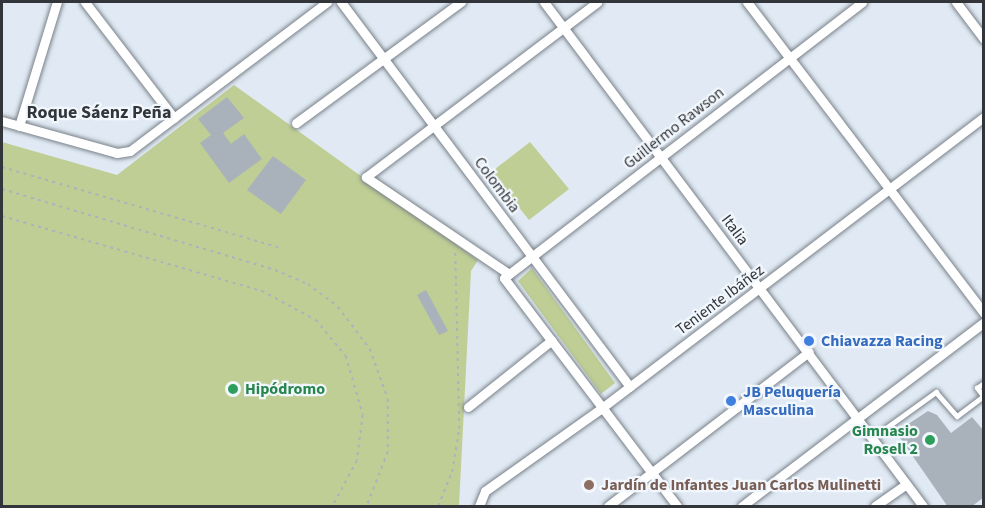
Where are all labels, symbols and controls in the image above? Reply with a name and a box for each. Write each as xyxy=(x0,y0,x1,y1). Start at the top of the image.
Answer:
street label: Guillermo Rawson xyxy=(620,83,728,173)
district label: Roque Sáenz Peña xyxy=(27,102,171,124)
street label: Colombia xyxy=(470,153,524,217)
street label: Italia xyxy=(717,211,753,249)
street label: Teniente Ibáñez xyxy=(672,261,768,339)
place label: Chiavazza Racing xyxy=(821,331,943,351)
marker: Chiavazza Racing xyxy=(802,334,816,348)
place label: Hipódromo xyxy=(245,379,325,399)
marker: Hipódromo xyxy=(226,382,240,396)
place label: JB Peluquería Masculina xyxy=(743,382,841,420)
marker: JB Peluquería Masculina xyxy=(724,394,738,408)
place label: Gimnasio Rosell 2 xyxy=(852,421,918,459)
marker: Gimnasio Rosell 2 xyxy=(923,433,937,447)
place label: Jardín de Infantes Juan Carlos Mulinetti xyxy=(601,475,881,495)
marker: Jardín de Infantes Juan Carlos Mulinetti xyxy=(582,478,596,492)

